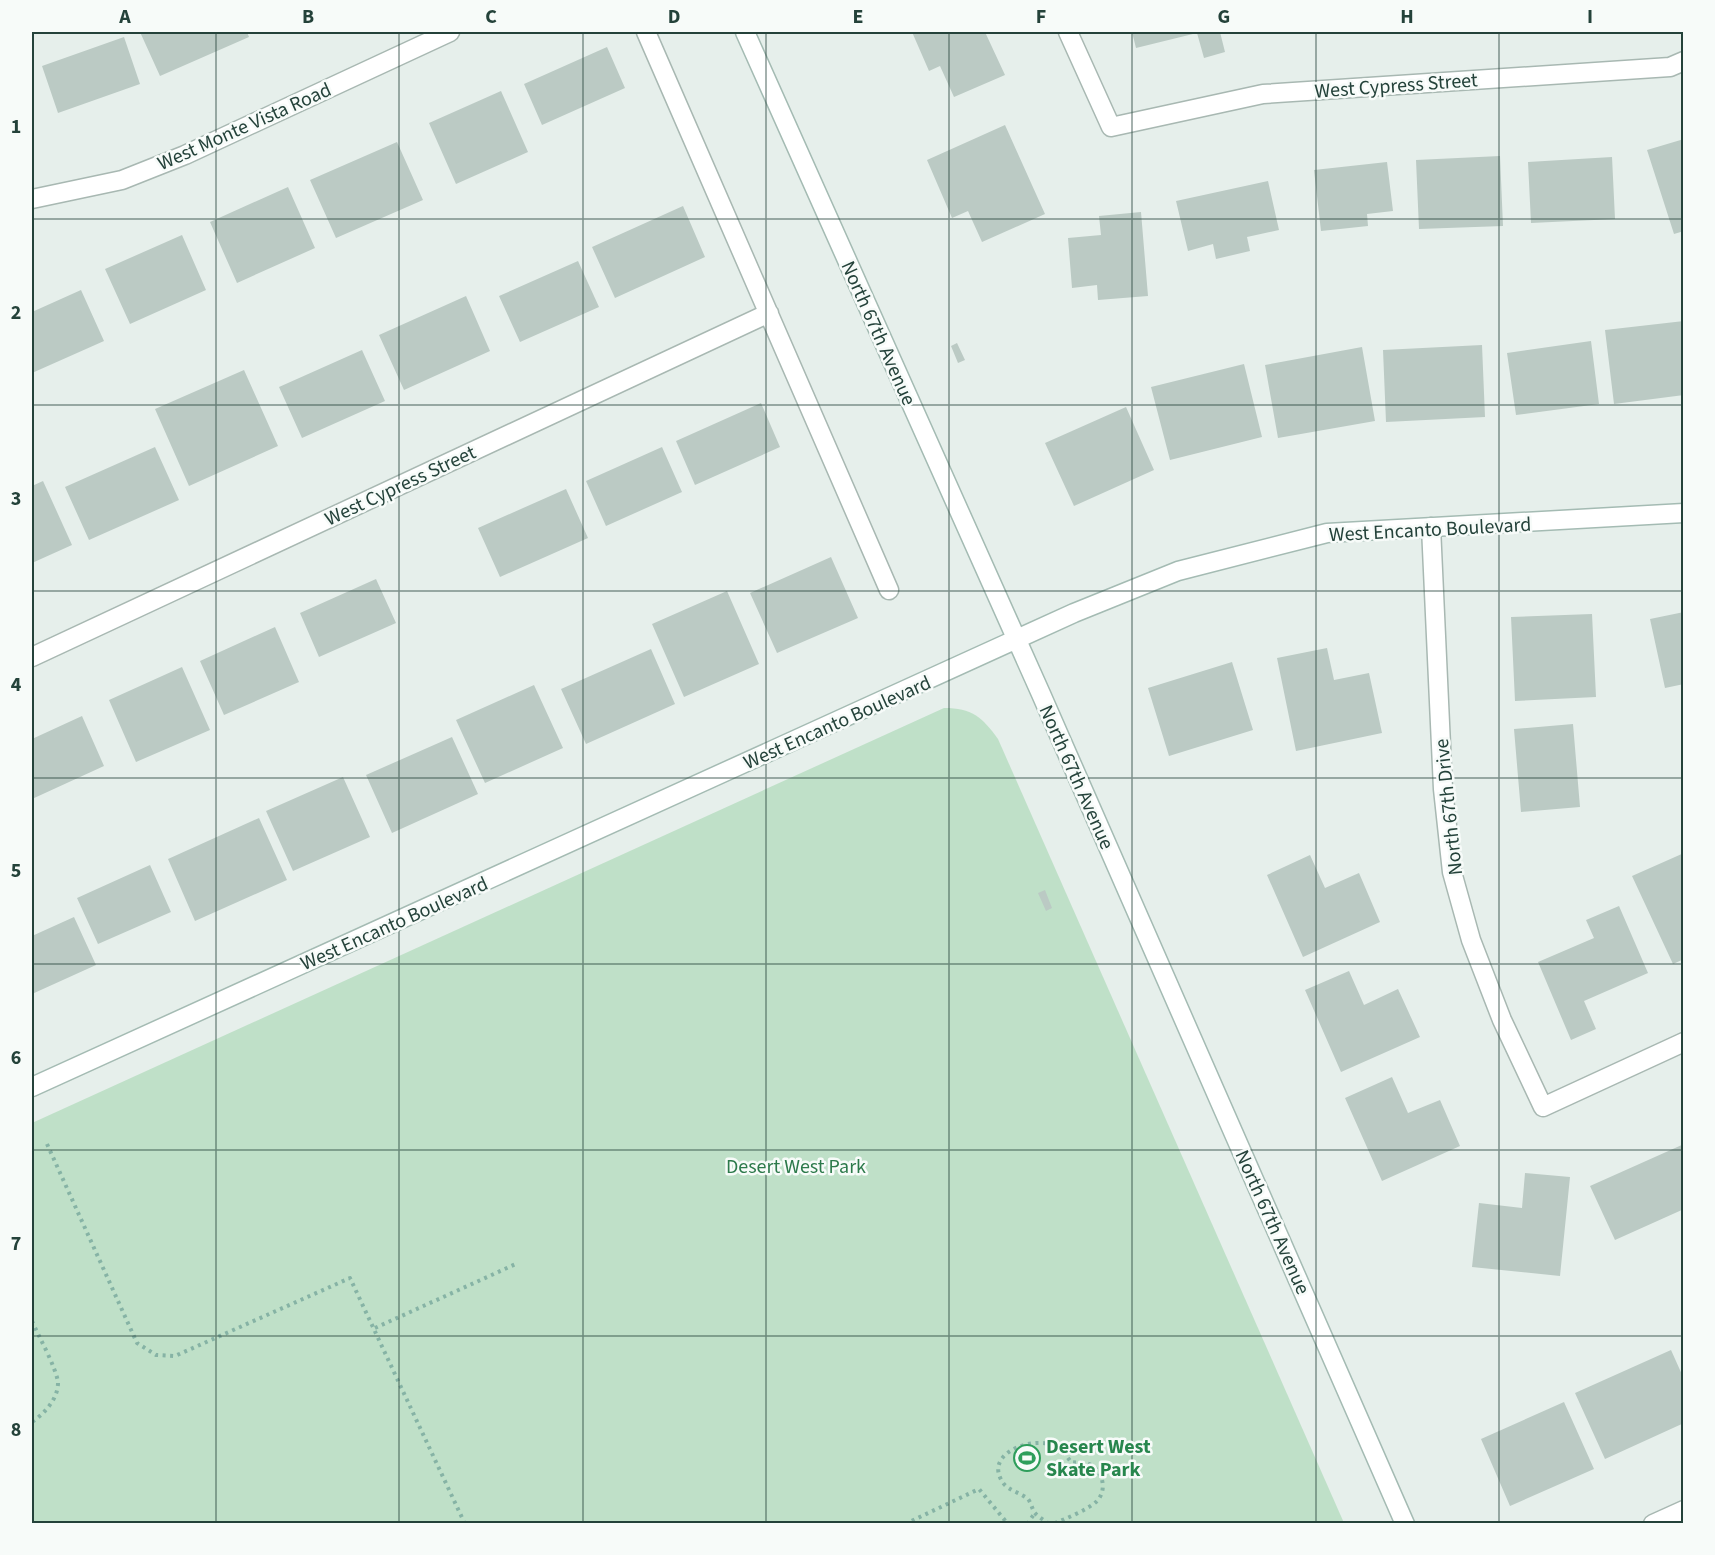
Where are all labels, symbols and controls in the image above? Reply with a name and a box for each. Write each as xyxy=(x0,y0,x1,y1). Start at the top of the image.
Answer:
text: A xyxy=(118,3,131,31)
text: B xyxy=(302,3,314,31)
text: C xyxy=(485,3,497,31)
text: D xyxy=(668,3,680,31)
text: E xyxy=(853,3,863,31)
text: F xyxy=(1036,3,1046,31)
text: G xyxy=(1218,3,1230,31)
text: H xyxy=(1400,3,1414,31)
text: I xyxy=(1587,3,1593,31)
street label: West Cypress Street xyxy=(1314,66,1479,106)
street label: West Monte Vista Road xyxy=(153,76,336,178)
text: 1 xyxy=(11,113,21,141)
street label: North 67th Avenue xyxy=(834,257,923,410)
text: 2 xyxy=(11,299,21,327)
street label: West Cypress Street xyxy=(320,439,481,533)
text: 3 xyxy=(11,485,21,513)
street label: West Encanto Boulevard xyxy=(1328,511,1532,549)
street label: West Encanto Boulevard xyxy=(739,669,936,777)
text: 4 xyxy=(11,671,22,699)
street label: North 67th Avenue xyxy=(1032,701,1121,854)
street label: North 67th Drive xyxy=(1428,737,1470,877)
text: 5 xyxy=(11,857,21,885)
street label: West Encanto Boulevard xyxy=(296,870,493,978)
text: 6 xyxy=(11,1044,21,1072)
street label: North 67th Avenue xyxy=(1228,1146,1317,1299)
park label: Desert West Park xyxy=(726,1153,866,1181)
text: 7 xyxy=(11,1230,21,1258)
text: 8 xyxy=(11,1416,21,1444)
place label: Desert West Skate Park xyxy=(1046,1433,1151,1484)
sports icon: Desert West Skate Park xyxy=(1012,1443,1042,1473)

